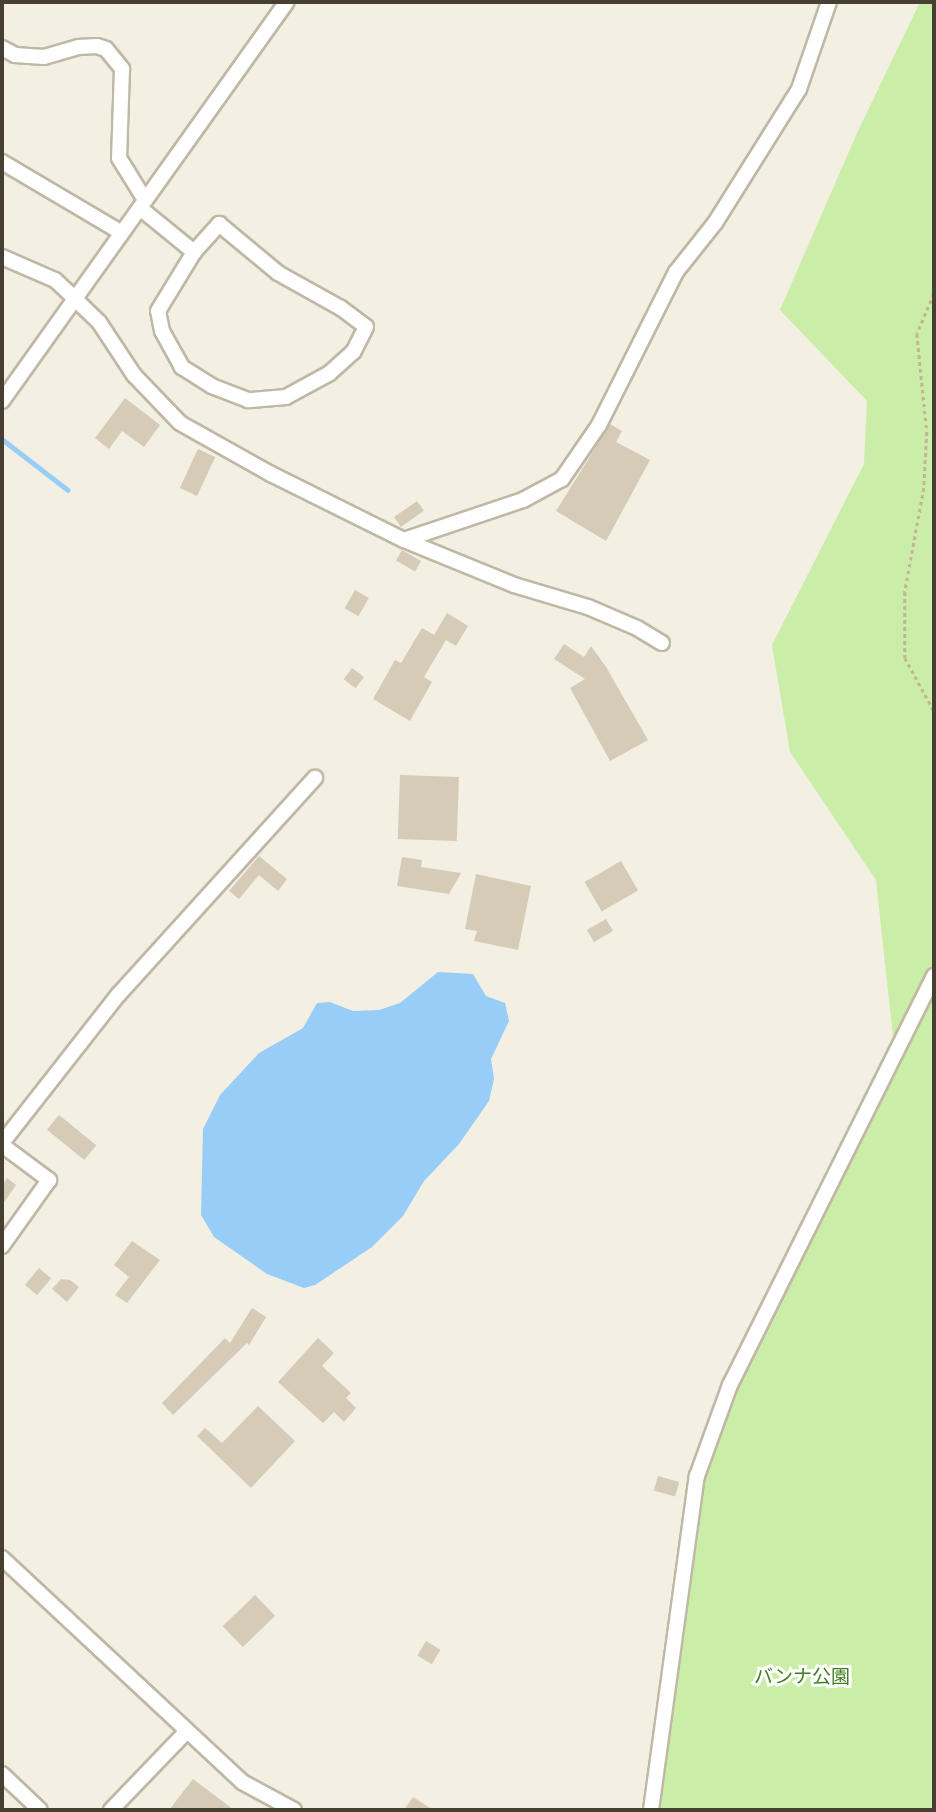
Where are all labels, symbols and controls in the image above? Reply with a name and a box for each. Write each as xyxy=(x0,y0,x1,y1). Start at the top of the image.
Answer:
park label: バンナ公園 xyxy=(755,1666,849,1688)

